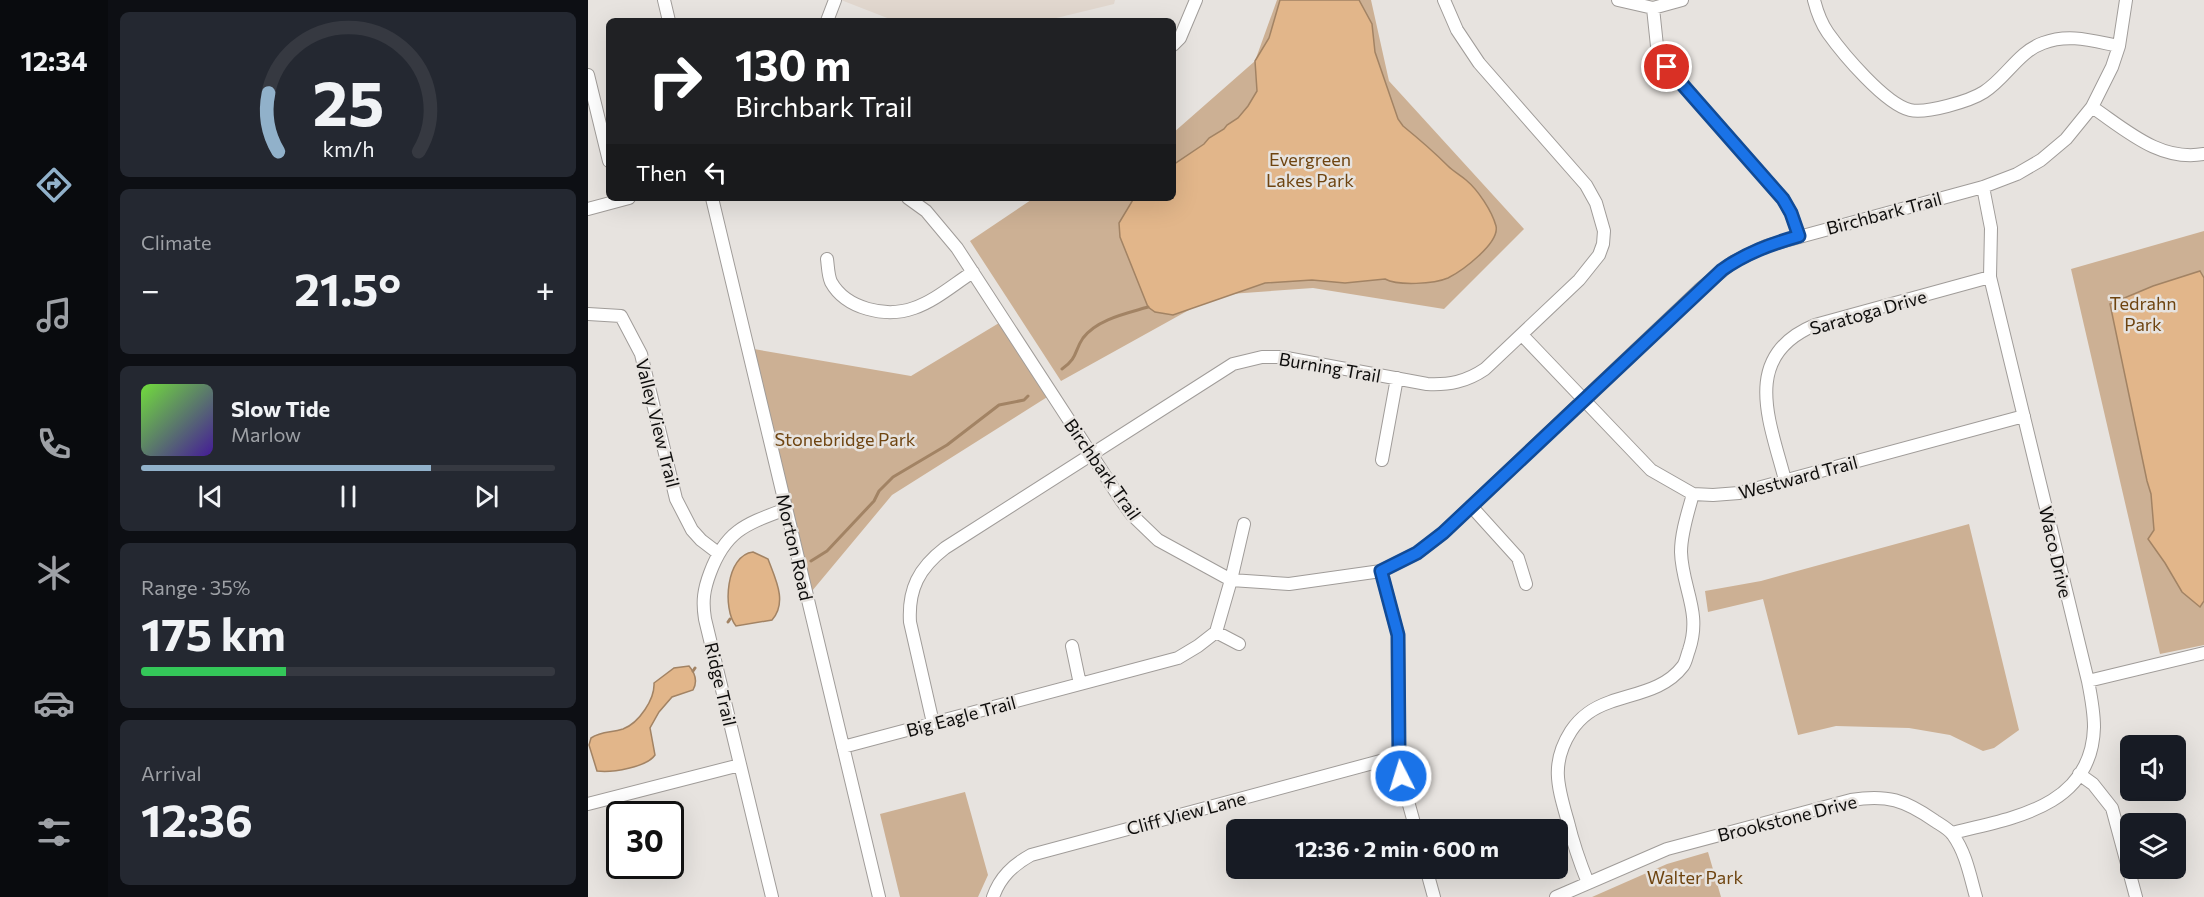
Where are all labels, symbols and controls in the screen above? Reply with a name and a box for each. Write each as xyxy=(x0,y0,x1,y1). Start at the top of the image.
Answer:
text: 130 m xyxy=(735,38,851,90)
pin xyxy=(1641,41,1692,92)
icon: right xyxy=(636,42,714,120)
text: 12:34 xyxy=(20,44,88,77)
icon: arrive xyxy=(1650,50,1683,83)
text: 25 xyxy=(312,63,384,139)
text: Birchbark Trail xyxy=(735,90,913,123)
text: km/h xyxy=(322,135,374,161)
park label: Evergreen Lakes Park xyxy=(1266,148,1354,191)
icon: left xyxy=(699,156,732,189)
text: Then xyxy=(636,159,687,186)
icon: directions xyxy=(33,164,75,206)
street label: Birchbark Trail xyxy=(1824,187,1944,239)
text: Climate xyxy=(141,230,211,254)
text: 21.5° xyxy=(294,260,401,315)
text: − xyxy=(141,268,160,309)
text: + xyxy=(536,268,555,309)
street label: Saratoga Drive xyxy=(1807,285,1929,339)
park label: Tedrahn Park xyxy=(2109,292,2177,335)
icon: music xyxy=(33,294,75,336)
street label: Burning Trail xyxy=(1277,347,1383,387)
street label: Valley View Trail xyxy=(631,356,685,490)
text: Slow Tide xyxy=(231,395,330,422)
street label: Birchbark Trail xyxy=(1060,414,1146,524)
text: Marlow xyxy=(231,422,301,446)
icon: phone xyxy=(33,423,75,465)
park label: Stonebridge Park xyxy=(774,428,916,450)
street label: Westward Trail xyxy=(1736,451,1860,503)
icon: previous xyxy=(194,480,227,513)
icon: pause xyxy=(332,480,365,513)
icon: next xyxy=(470,480,503,513)
street label: Morton Road xyxy=(772,491,818,603)
street label: Waco Drive xyxy=(2035,504,2077,600)
icon: climate xyxy=(33,552,75,594)
text: Range · 35% xyxy=(141,575,250,599)
text: 175 km xyxy=(141,605,286,660)
street label: Ridge Trail xyxy=(701,640,741,728)
icon: car xyxy=(33,682,75,724)
street label: Big Eagle Trail xyxy=(904,691,1018,741)
map controls xyxy=(2120,735,2186,879)
button: sound xyxy=(2120,735,2186,801)
position arrow xyxy=(1369,744,1433,808)
text: Arrival xyxy=(141,761,202,785)
street label: Cliff View Lane xyxy=(1124,787,1248,839)
street label: Brookstone Drive xyxy=(1715,790,1859,846)
text: 12:36 xyxy=(141,791,253,846)
speed limit sign: 30 xyxy=(606,801,684,879)
icon: filters xyxy=(33,811,75,853)
button: layers xyxy=(2120,813,2186,879)
text: 12:36 · 2 min · 600 m xyxy=(1295,835,1499,862)
park label: Walter Park xyxy=(1647,866,1743,888)

